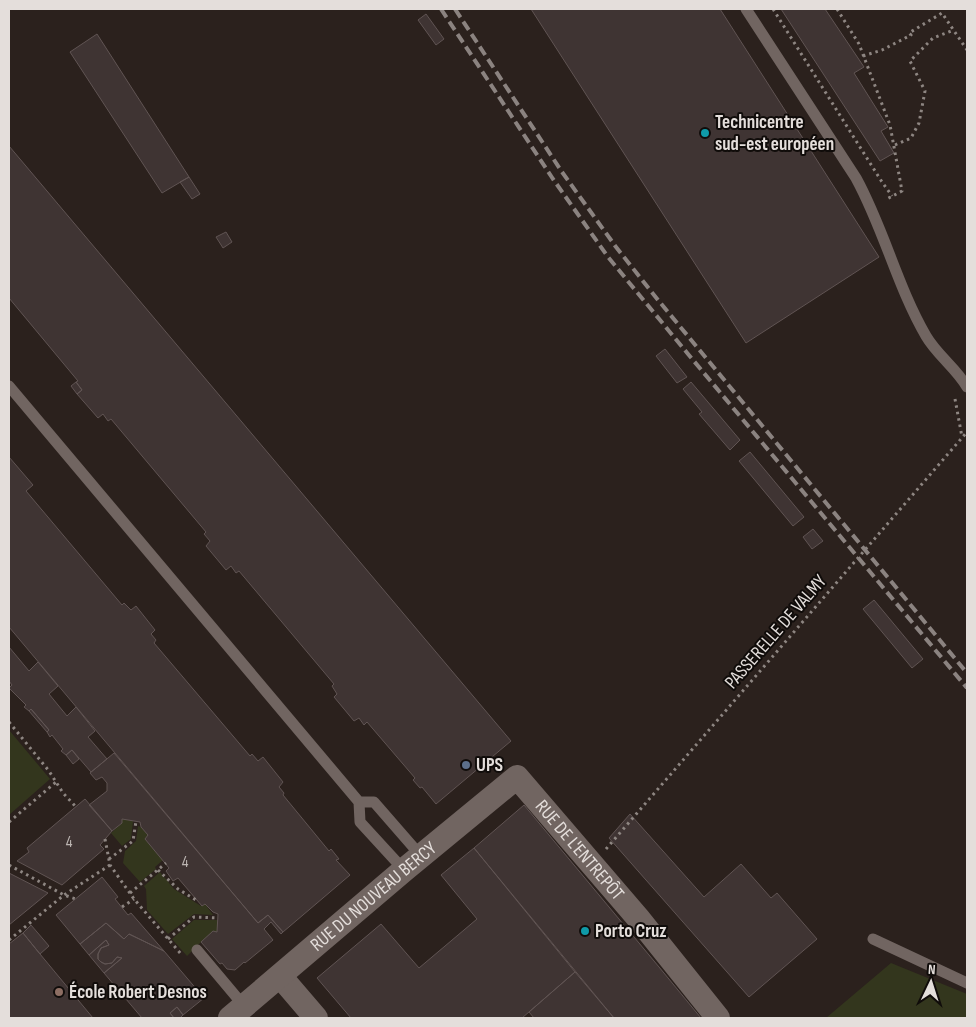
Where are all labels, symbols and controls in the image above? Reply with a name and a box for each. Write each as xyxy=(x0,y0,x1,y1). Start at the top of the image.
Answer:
place label: Technicentre sud-est européen xyxy=(715,111,834,156)
marker: Technicentre sud-est européen xyxy=(699,127,711,139)
street label: PASSERELLE DE VALMY xyxy=(720,570,832,694)
place label: UPS xyxy=(476,754,503,777)
marker: UPS xyxy=(460,759,472,771)
street label: RUE DE L'ENTREPÔT xyxy=(530,795,629,905)
house number: 4 xyxy=(66,833,73,852)
street label: RUE DU NOUVEAU BERCY xyxy=(306,837,441,956)
house number: 4 xyxy=(182,853,189,872)
place label: Porto Cruz xyxy=(595,920,667,943)
marker: Porto Cruz xyxy=(579,925,591,937)
north arrow xyxy=(906,957,956,1007)
text: N xyxy=(928,961,936,978)
place label: École Robert Desnos xyxy=(69,981,207,1004)
marker: École Robert Desnos xyxy=(53,986,65,998)

